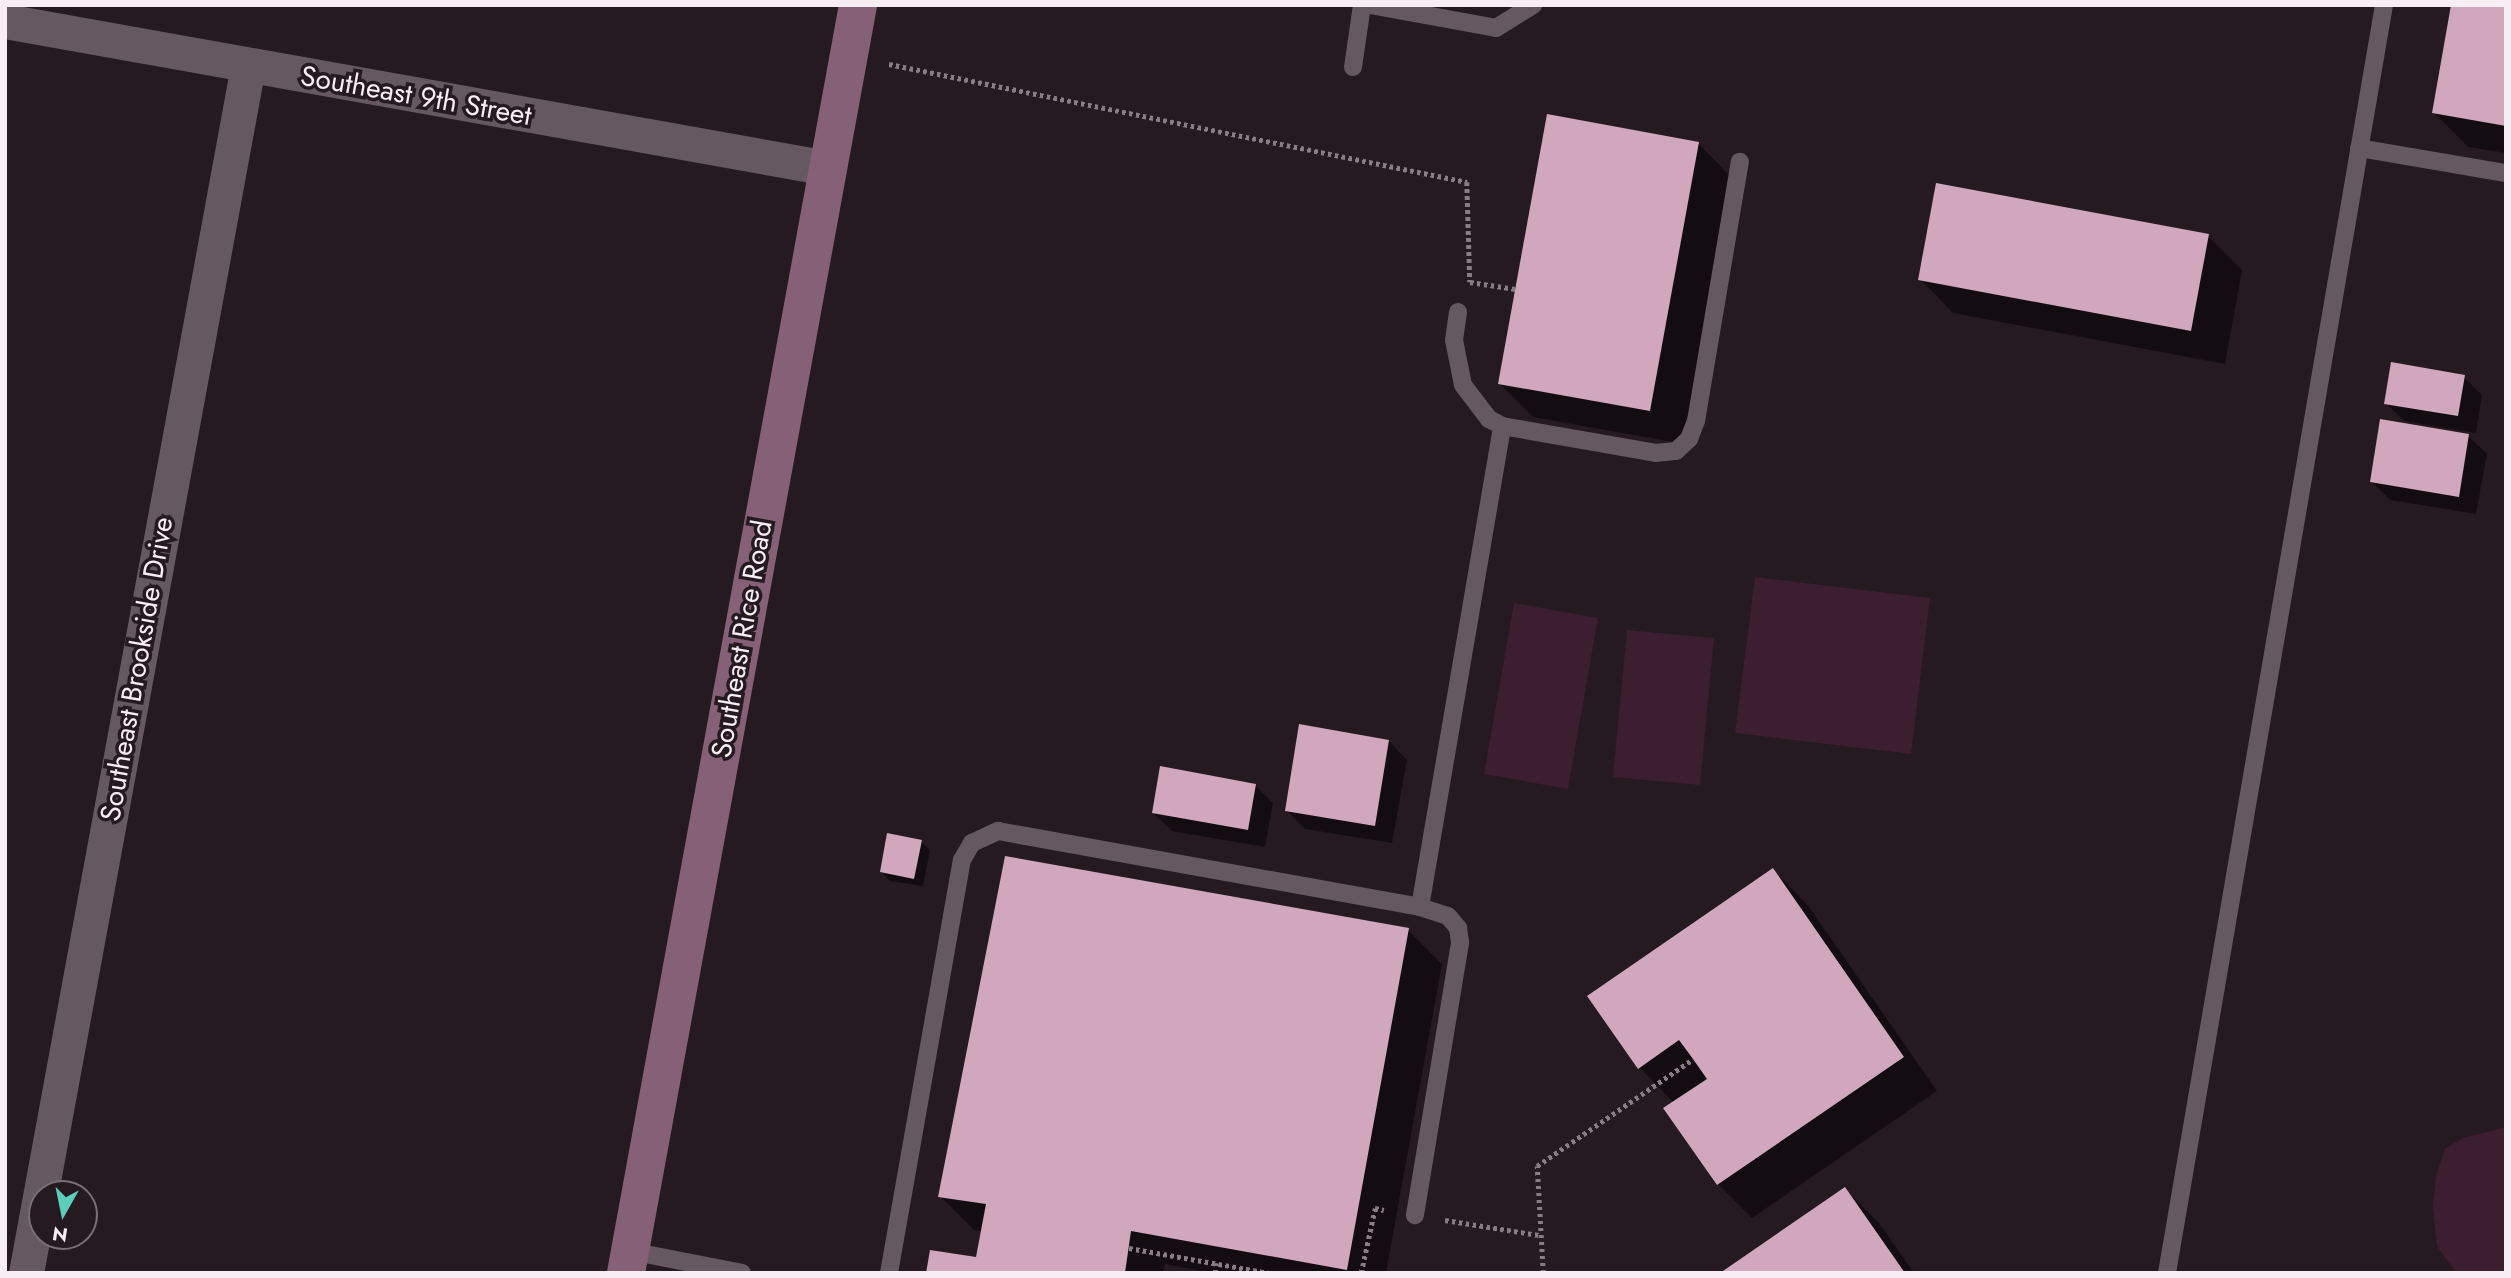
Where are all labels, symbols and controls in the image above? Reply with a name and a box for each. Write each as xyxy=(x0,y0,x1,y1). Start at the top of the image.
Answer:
street label: Southeast 9th Street xyxy=(298,59,534,133)
street label: Southeast Brookside Drive xyxy=(94,514,180,824)
street label: Southeast Rice Road xyxy=(705,518,779,760)
north arrow xyxy=(28,1180,98,1250)
text: N xyxy=(50,1220,70,1249)

